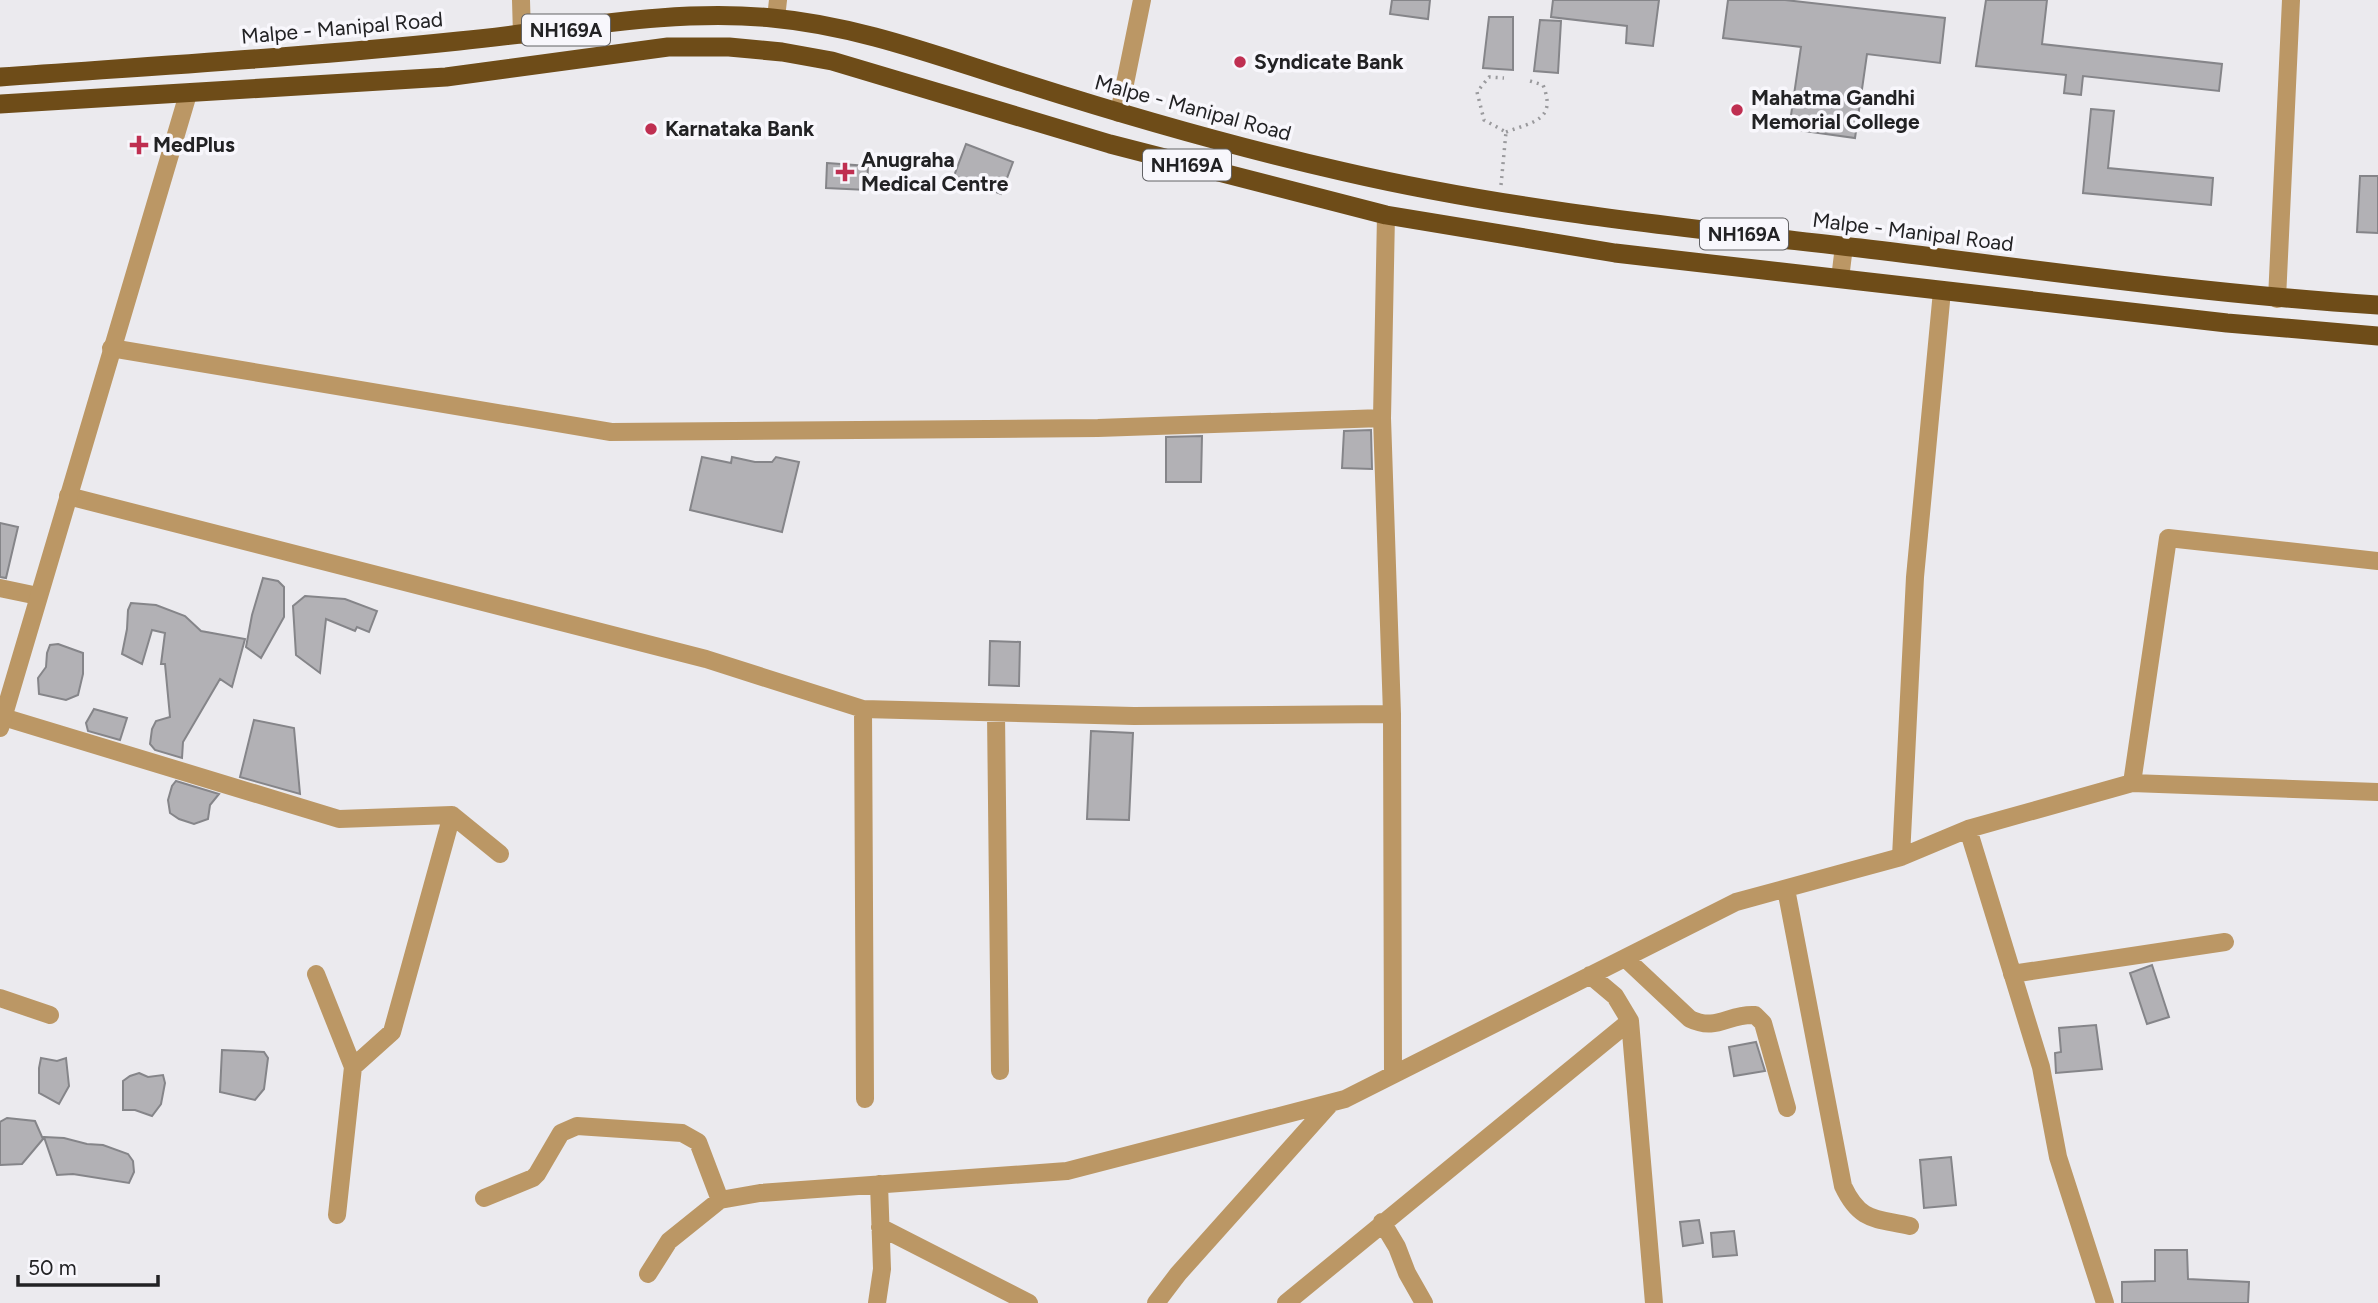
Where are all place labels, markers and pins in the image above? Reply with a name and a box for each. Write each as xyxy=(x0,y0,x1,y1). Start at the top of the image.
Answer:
place label: Syndicate Bank xyxy=(1254,49,1404,74)
marker: Syndicate Bank xyxy=(1232,54,1248,70)
place label: Mahatma Gandhi Memorial College xyxy=(1751,85,1920,134)
marker: Mahatma Gandhi Memorial College xyxy=(1729,102,1745,118)
place label: Karnataka Bank xyxy=(665,116,815,141)
marker: Karnataka Bank xyxy=(643,121,659,137)
place label: MedPlus xyxy=(153,132,235,157)
marker: MedPlus xyxy=(131,137,147,153)
place label: Anugraha Medical Centre xyxy=(861,147,1009,196)
marker: Anugraha Medical Centre xyxy=(835,162,855,182)

